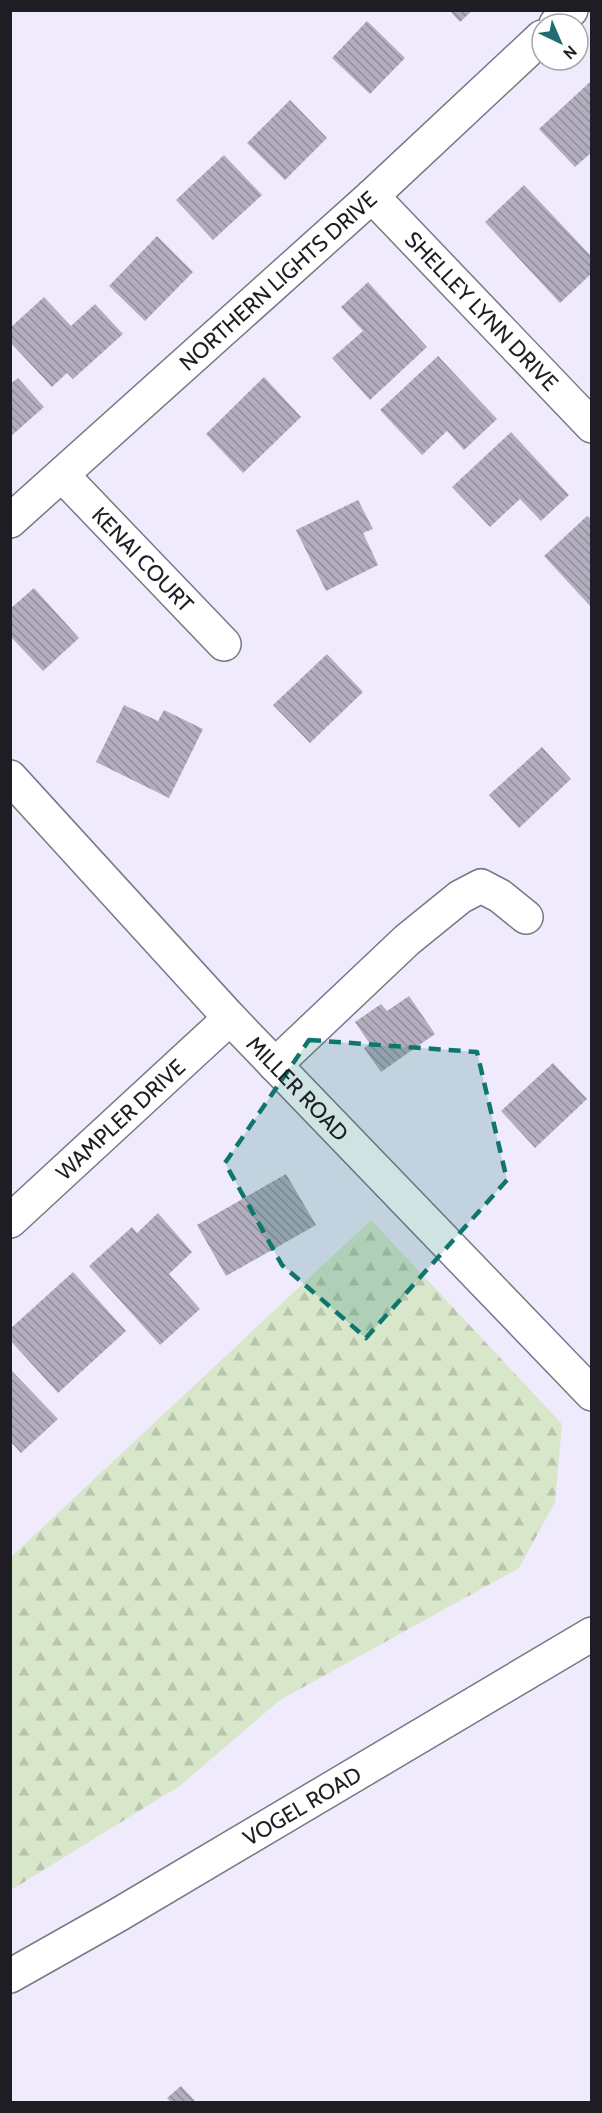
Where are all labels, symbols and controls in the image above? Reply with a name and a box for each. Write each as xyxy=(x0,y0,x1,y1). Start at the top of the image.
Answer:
north arrow xyxy=(530,12,590,72)
text: N xyxy=(559,42,581,63)
street label: NORTHERN LIGHTS DRIVE xyxy=(174,185,382,376)
street label: SHELLEY LYNN DRIVE xyxy=(399,226,564,397)
street label: KENAI COURT xyxy=(86,502,199,618)
street label: MILLER ROAD xyxy=(241,1031,354,1147)
street label: WAMPLER DRIVE xyxy=(50,1053,191,1186)
street label: VOGEL ROAD xyxy=(238,1761,366,1852)

